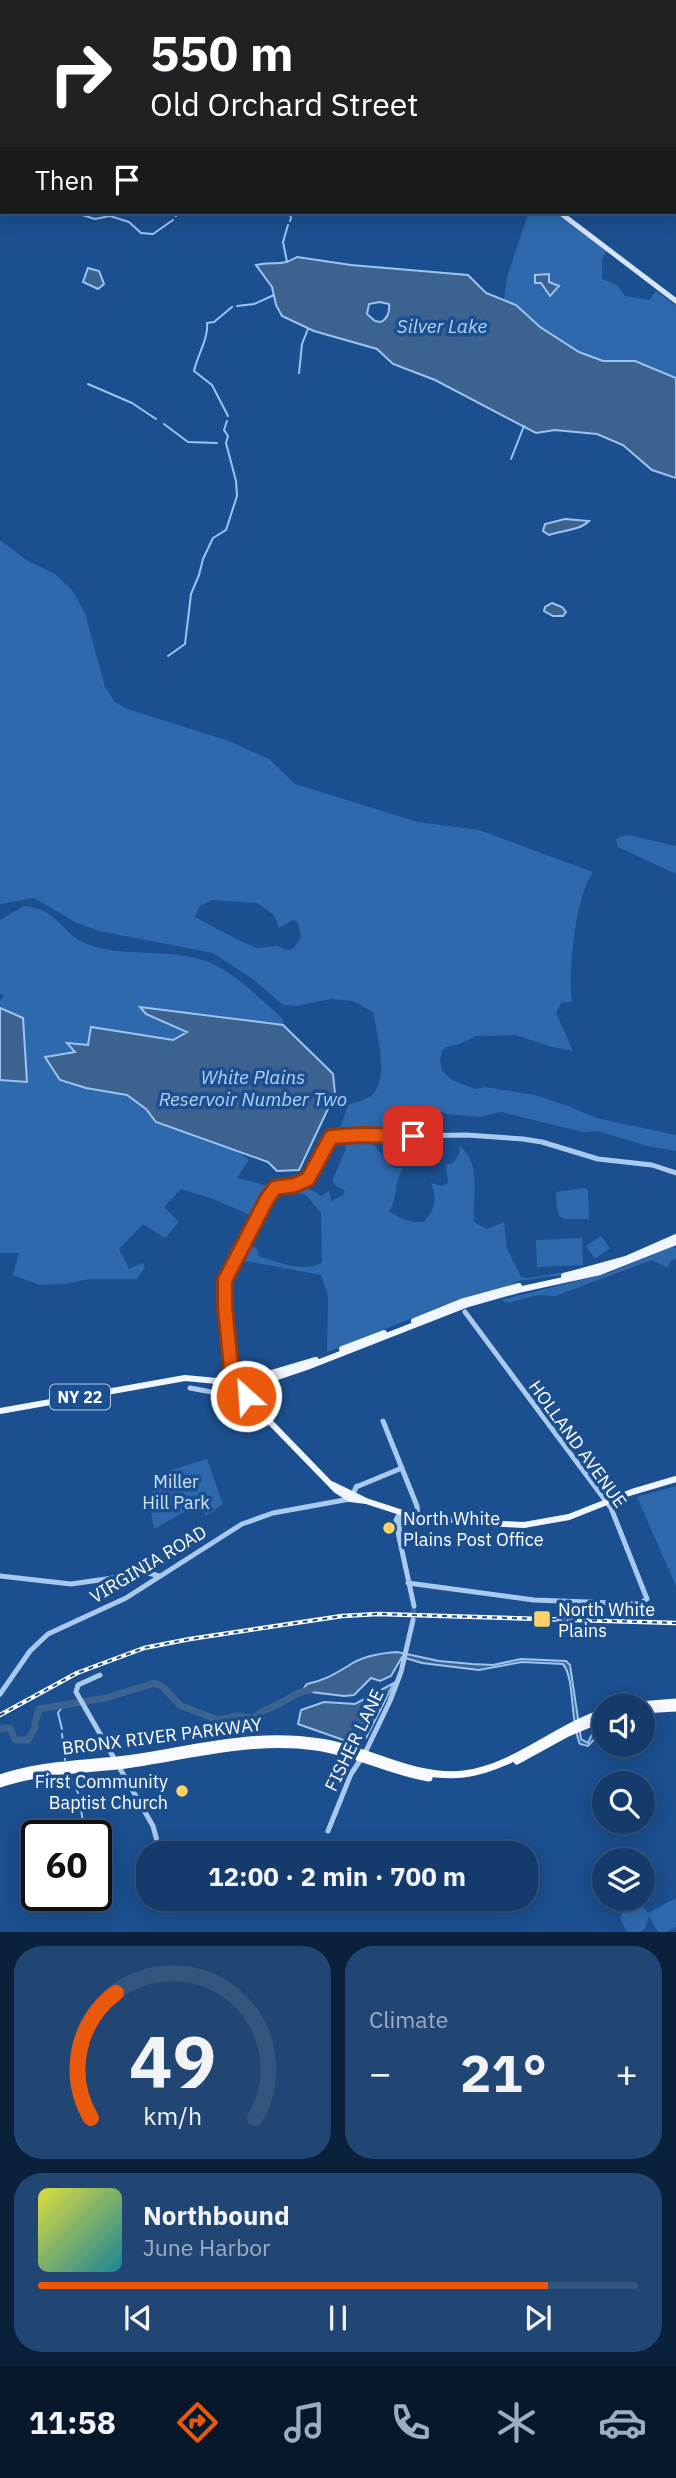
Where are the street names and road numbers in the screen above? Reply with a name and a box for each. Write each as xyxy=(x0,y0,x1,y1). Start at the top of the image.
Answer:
street label: HOLLAND AVENUE xyxy=(524,1376,632,1512)
road number: NY 22 xyxy=(50,1385,110,1410)
street label: VIRGINIA ROAD xyxy=(85,1520,211,1608)
street label: FISHER LANE xyxy=(319,1685,389,1795)
street label: BRONX RIVER PARKWAY xyxy=(61,1712,264,1760)

